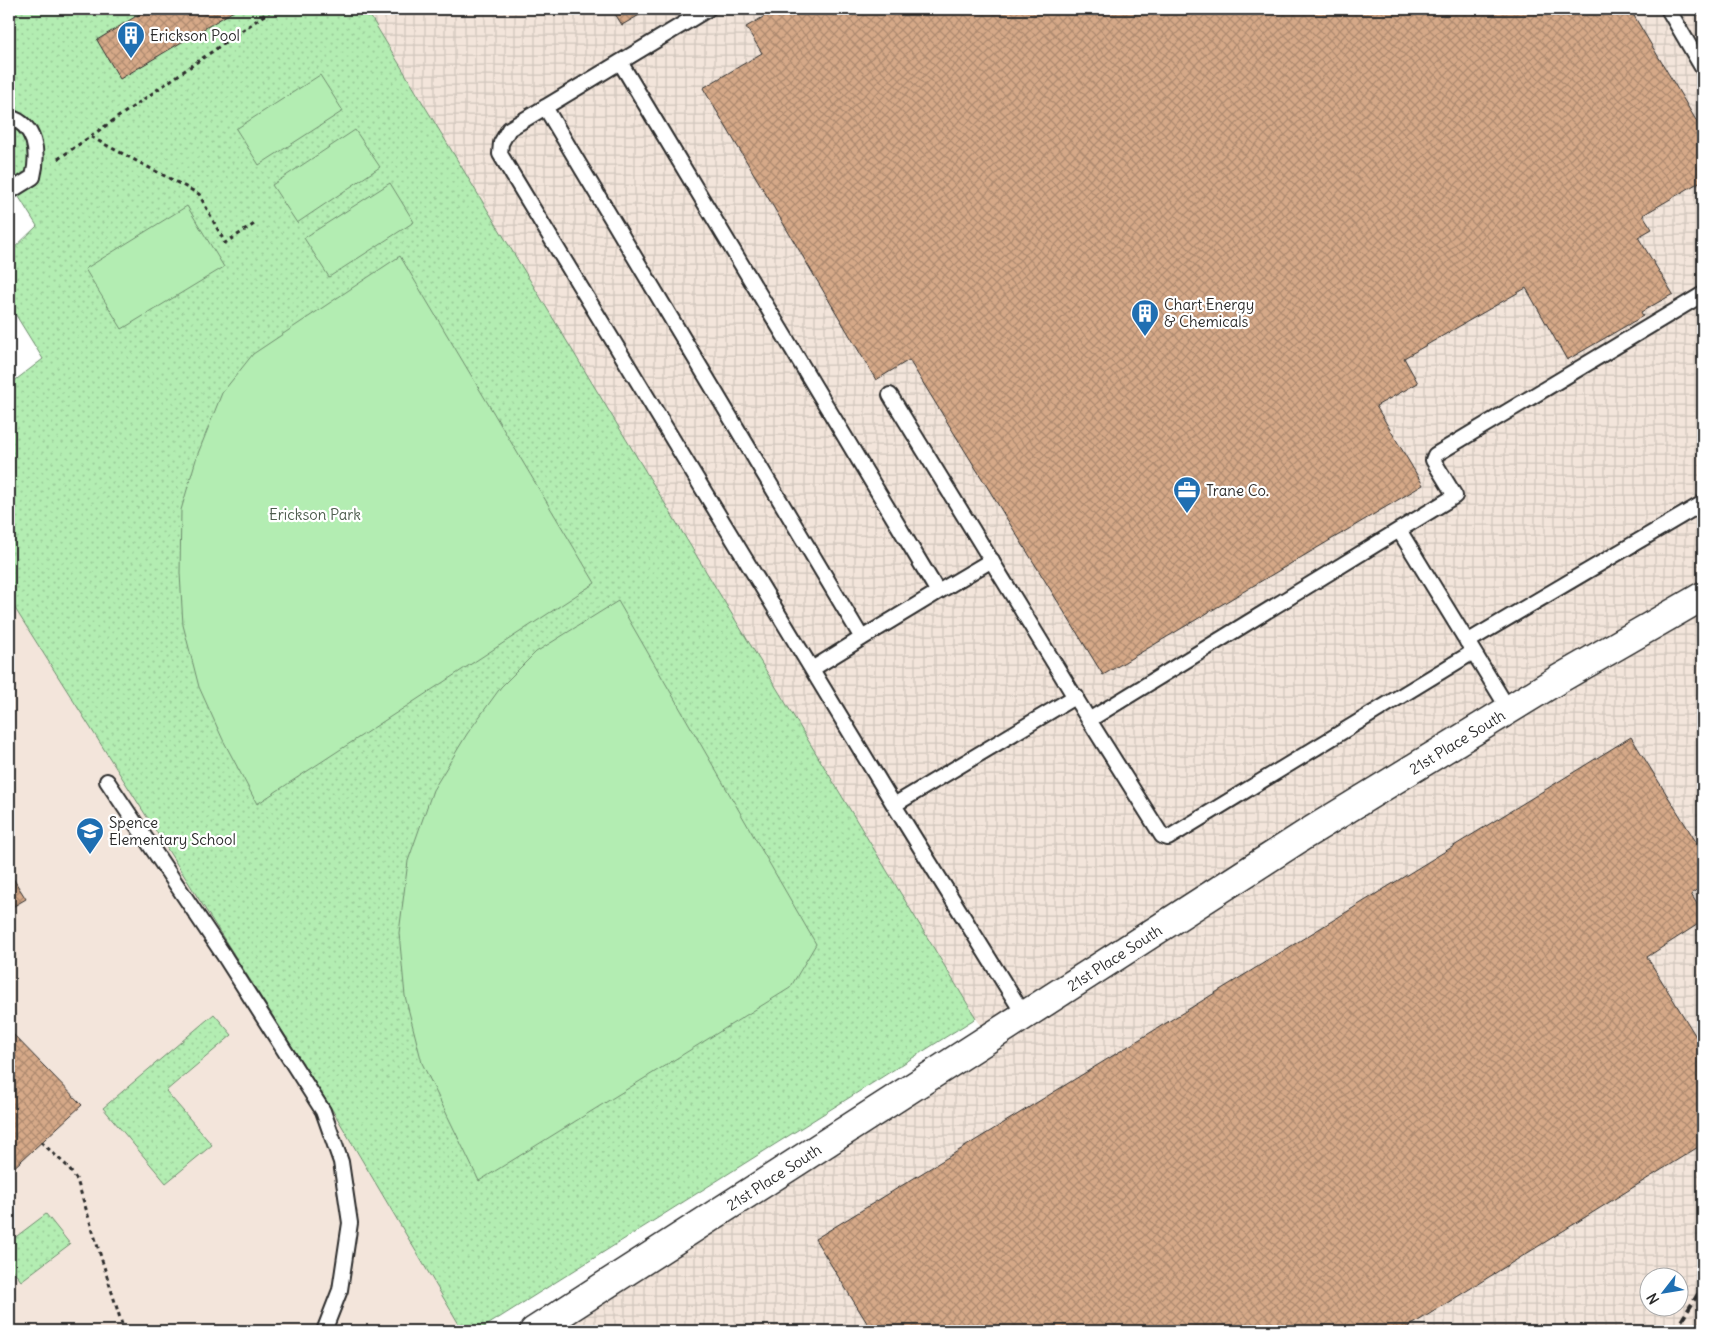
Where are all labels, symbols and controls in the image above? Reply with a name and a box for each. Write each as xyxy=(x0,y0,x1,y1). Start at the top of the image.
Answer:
building icon: Erickson Pool xyxy=(116,20,146,59)
place label: Erickson Pool xyxy=(150,26,240,45)
place label: Chart Energy & Chemicals xyxy=(1164,295,1254,331)
building icon: Chart Energy & Chemicals xyxy=(1130,298,1160,337)
office icon: Trane Co. xyxy=(1172,475,1202,514)
place label: Trane Co. xyxy=(1206,481,1269,500)
park label: Erickson Park xyxy=(269,505,361,524)
street label: 21st Place South xyxy=(1405,705,1508,778)
place label: Spence Elementary School xyxy=(109,813,236,849)
school or university icon: Spence Elementary School xyxy=(75,816,105,855)
street label: 21st Place South xyxy=(1063,920,1165,995)
street label: 21st Place South xyxy=(723,1139,825,1214)
north arrow xyxy=(1640,1268,1690,1318)
text: N xyxy=(1643,1290,1663,1307)

